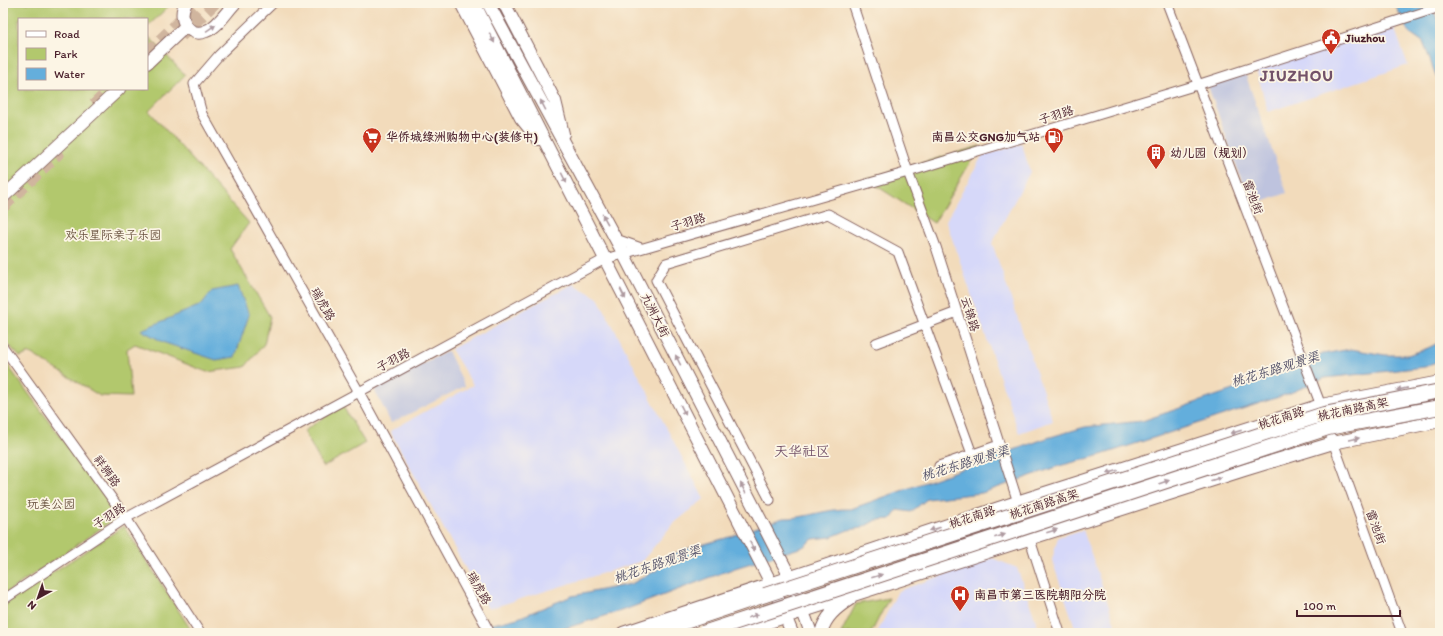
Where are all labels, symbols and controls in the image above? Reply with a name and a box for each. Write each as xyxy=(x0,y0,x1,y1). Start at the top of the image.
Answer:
legend xyxy=(18,18,148,90)
one-way arrow xyxy=(205,25,216,32)
text: Road xyxy=(54,27,80,41)
public building icon: Jiuzhou xyxy=(1320,27,1342,55)
place label: Jiuzhou xyxy=(1344,31,1385,45)
one-way arrow xyxy=(489,32,495,43)
text: Park xyxy=(54,47,78,61)
district label: JIUZHOU xyxy=(1259,66,1334,85)
text: Water xyxy=(54,67,85,81)
one-way arrow xyxy=(539,99,546,111)
street label: 子羽路 xyxy=(1037,103,1075,127)
supermarket icon: 华侨城绿洲购物中心(装修中) xyxy=(361,126,383,154)
fuel station icon: 南昌公交GNG加气站 xyxy=(1043,126,1065,154)
place label: 华侨城绿洲购物中心(装修中) xyxy=(386,130,538,145)
place label: 南昌公交GNG加气站 xyxy=(931,130,1040,144)
building icon: 幼儿园（规划） xyxy=(1145,142,1167,170)
place label: 幼儿园（规划） xyxy=(1170,146,1254,160)
one-way arrow xyxy=(561,172,567,184)
street label: 雷池街 xyxy=(1240,178,1266,216)
street label: 子羽路 xyxy=(669,210,707,234)
one-way arrow xyxy=(601,213,608,225)
park label: 欢乐星际亲子乐园 xyxy=(65,228,161,242)
street label: 瑞虎路 xyxy=(308,285,338,323)
one-way arrow xyxy=(620,288,626,300)
street label: 九洲大街 xyxy=(638,290,672,340)
street label: 云锦路 xyxy=(958,295,982,333)
street label: 子羽路 xyxy=(374,345,412,375)
water label: 桃花东路观景渠 xyxy=(1229,348,1322,389)
one-way arrow xyxy=(674,354,681,365)
one-way arrow xyxy=(1396,386,1408,392)
street label: 桃花南路高架 xyxy=(1316,395,1390,423)
one-way arrow xyxy=(679,404,686,415)
street label: 桃花南路 xyxy=(1256,404,1306,432)
one-way arrow xyxy=(1229,429,1241,435)
one-way arrow xyxy=(1348,435,1361,441)
water label: 桃花东路观景渠 xyxy=(919,442,1012,483)
district label: 天华社区 xyxy=(774,443,830,460)
street label: 祥狮路 xyxy=(91,452,123,490)
one-way arrow xyxy=(1105,469,1117,475)
one-way arrow xyxy=(1210,475,1222,481)
one-way arrow xyxy=(1158,479,1170,485)
one-way arrow xyxy=(740,482,747,493)
street label: 桃花南路高架 xyxy=(1008,486,1080,522)
park label: 玩美公园 xyxy=(27,497,75,511)
street label: 子羽路 xyxy=(90,500,128,532)
street label: 桃花南路 xyxy=(947,503,997,531)
street label: 雷池街 xyxy=(1363,508,1389,546)
one-way arrow xyxy=(928,526,940,532)
one-way arrow xyxy=(1046,527,1058,533)
one-way arrow xyxy=(995,532,1007,538)
one-way arrow xyxy=(749,540,755,552)
water label: 桃花东路观景渠 xyxy=(612,542,703,586)
street label: 瑞虎路 xyxy=(464,569,494,607)
one-way arrow xyxy=(871,572,883,578)
north arrow xyxy=(18,578,58,618)
hospital icon: 南昌市第三医院朝阳分院 xyxy=(949,584,971,612)
place label: 南昌市第三医院朝阳分院 xyxy=(974,588,1106,602)
scale bar xyxy=(1297,592,1400,618)
text: N xyxy=(25,598,39,613)
text: 100 m xyxy=(1303,599,1336,613)
one-way arrow xyxy=(748,613,760,619)

